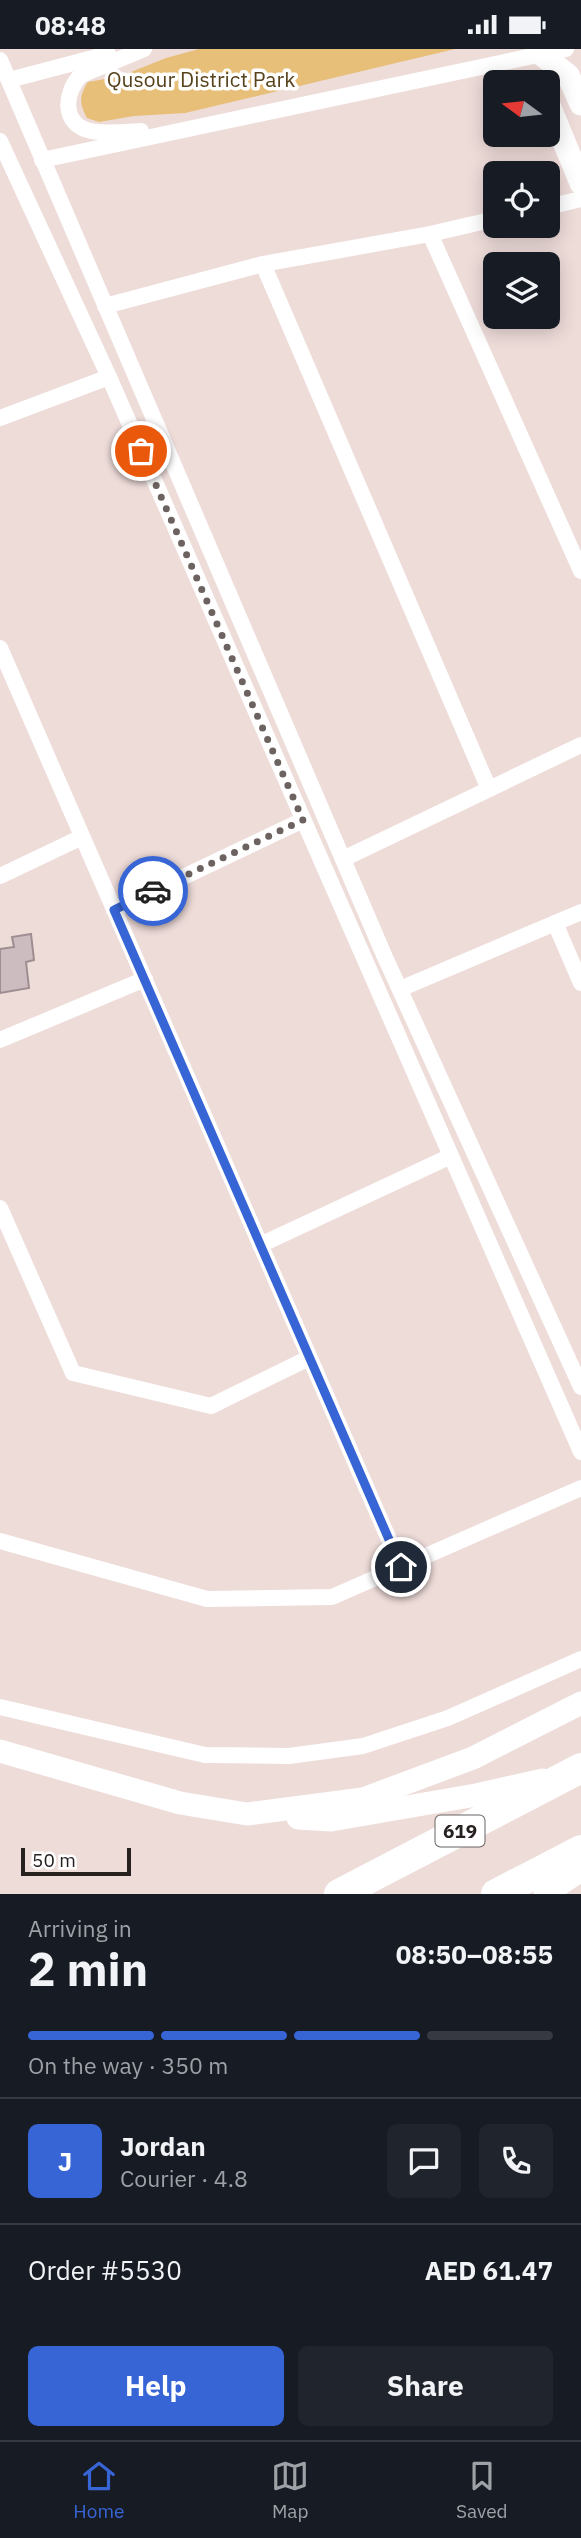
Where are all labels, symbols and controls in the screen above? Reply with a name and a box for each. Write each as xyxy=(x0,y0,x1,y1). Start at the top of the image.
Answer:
text: 08:48 xyxy=(35,8,106,42)
park label: Qusour District Park xyxy=(107,65,295,93)
north arrow xyxy=(483,70,560,147)
map controls xyxy=(483,70,560,329)
button: locate xyxy=(483,161,560,238)
button: layers xyxy=(483,252,560,329)
pin xyxy=(111,421,171,481)
icon: bag xyxy=(122,432,160,470)
courier xyxy=(118,856,188,926)
icon: car xyxy=(134,872,172,910)
pin xyxy=(371,1537,431,1597)
icon: home xyxy=(382,1548,420,1586)
road number: 619 xyxy=(435,1815,484,1847)
scale bar xyxy=(21,1845,131,1877)
text: 50 m xyxy=(32,1848,76,1872)
text: Arriving in xyxy=(28,1913,132,1943)
text: 08:50–08:55 xyxy=(396,1937,553,1971)
text: 2 min xyxy=(28,1939,148,1999)
text: On the way · 350 m xyxy=(28,2050,228,2080)
button: chat xyxy=(387,2124,461,2198)
button: phone xyxy=(479,2124,553,2198)
text: Jordan xyxy=(120,2129,206,2163)
text: J xyxy=(58,2144,72,2178)
text: Courier · 4.8 xyxy=(120,2163,248,2193)
text: Order #5530 xyxy=(28,2253,182,2287)
text: AED 61.47 xyxy=(425,2253,553,2287)
button: Help xyxy=(28,2346,284,2426)
button: Share xyxy=(298,2346,553,2426)
tab: Home xyxy=(73,2457,124,2523)
tab: Map xyxy=(271,2457,309,2523)
tab: Saved xyxy=(456,2457,508,2523)

